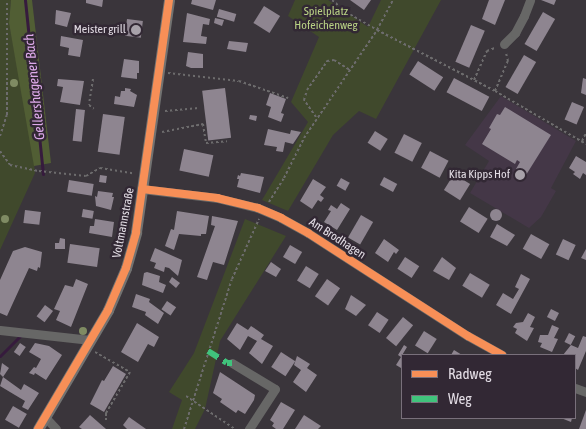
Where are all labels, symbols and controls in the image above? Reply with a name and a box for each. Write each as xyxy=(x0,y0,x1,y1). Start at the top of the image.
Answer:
park label: Spielplatz Hofeichenweg xyxy=(294,5,358,33)
place label: Meister grill xyxy=(74,23,126,37)
marker: Meister grill xyxy=(130,24,142,36)
water label: Gellershagener Bach xyxy=(20,33,48,141)
place label: Kita Kipps Hof xyxy=(449,168,510,182)
marker: Kita Kipps Hof xyxy=(514,169,526,181)
street label: Voltmannstraße xyxy=(110,187,138,259)
street label: Am Brodhagen xyxy=(306,215,368,263)
legend xyxy=(401,354,576,419)
text: Radweg xyxy=(448,365,492,382)
text: Weg xyxy=(448,390,472,407)

